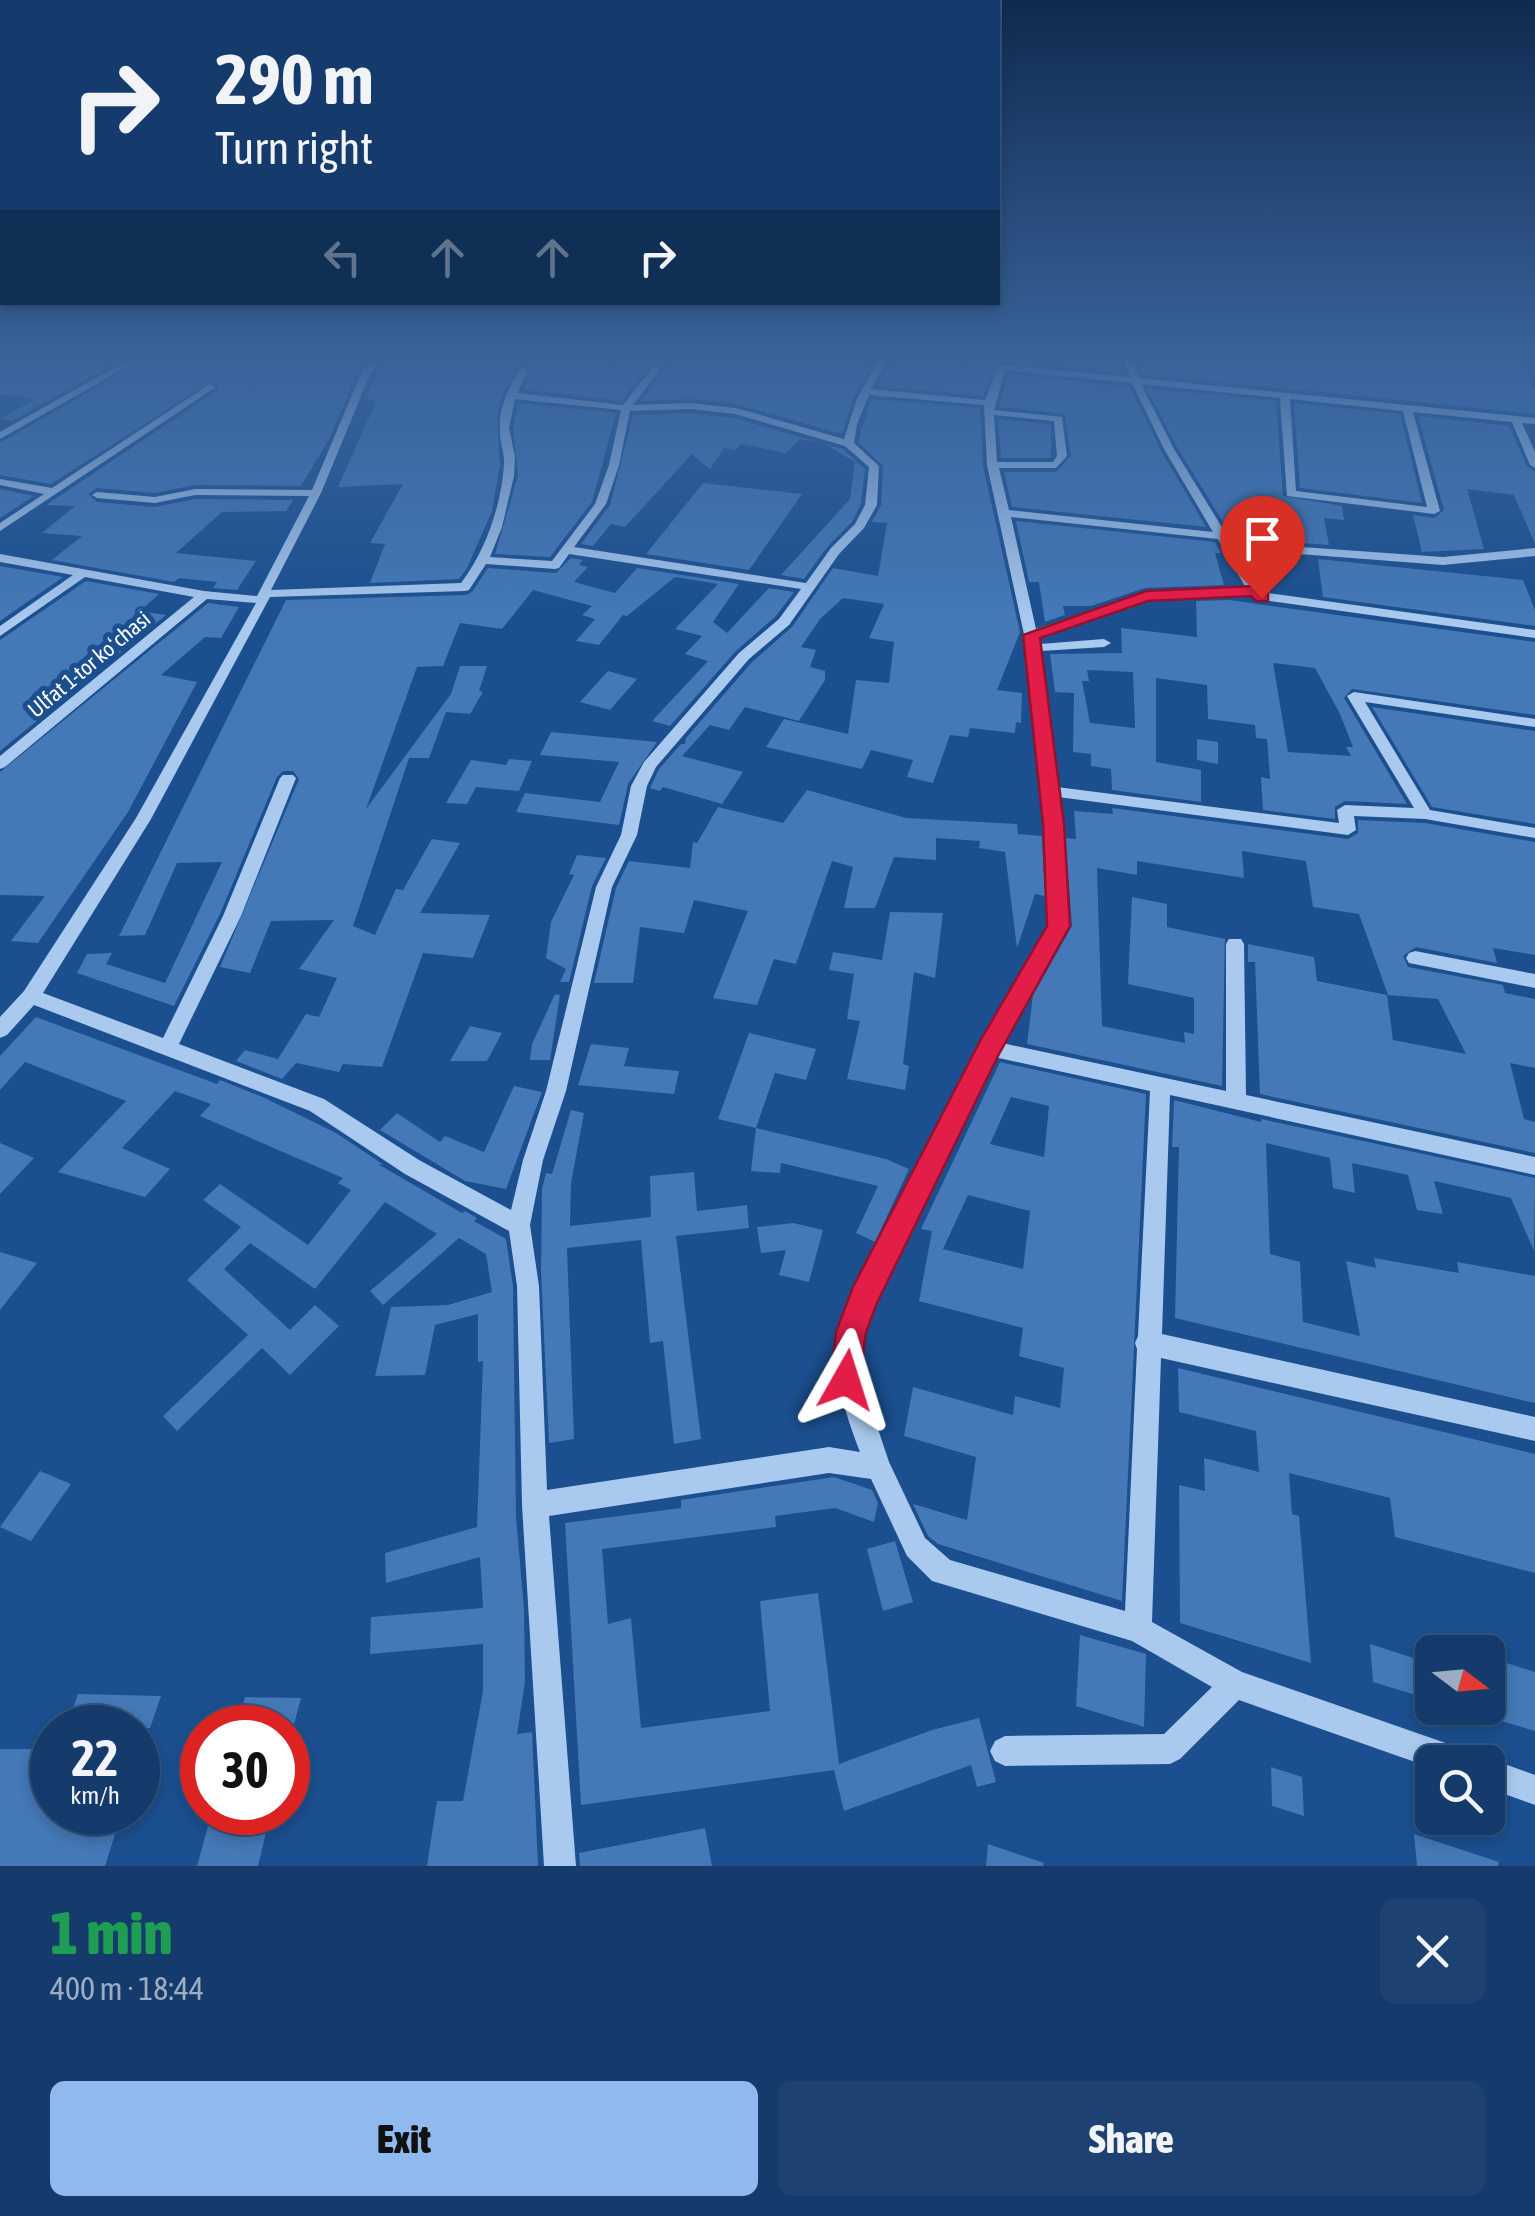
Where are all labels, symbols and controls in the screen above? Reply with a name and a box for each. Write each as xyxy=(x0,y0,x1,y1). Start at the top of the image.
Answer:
text: 290 m xyxy=(215,39,374,119)
icon: right xyxy=(50,40,180,170)
text: Turn right xyxy=(215,122,373,174)
icon: left xyxy=(315,230,370,285)
icon: ahead xyxy=(420,230,475,285)
icon: ahead xyxy=(525,230,580,285)
icon: right xyxy=(630,230,685,285)
pin xyxy=(1220,496,1305,599)
icon: arrive xyxy=(1235,511,1290,566)
street label: Ulfat 1-tor koʻchasi xyxy=(23,605,155,723)
position arrow xyxy=(794,1328,898,1432)
north arrow xyxy=(1415,1635,1505,1725)
map controls xyxy=(1415,1635,1505,1835)
speed limit sign: 30 xyxy=(180,1705,310,1835)
text: 22 xyxy=(71,1729,118,1787)
button: search xyxy=(1415,1745,1505,1835)
text: km/h xyxy=(70,1781,120,1809)
text: 1 min xyxy=(50,1898,173,1967)
button: close xyxy=(1380,1899,1485,2004)
text: 400 m · 18:44 xyxy=(50,1970,204,2007)
button: Exit xyxy=(50,2081,758,2196)
button: Share xyxy=(778,2081,1485,2196)

